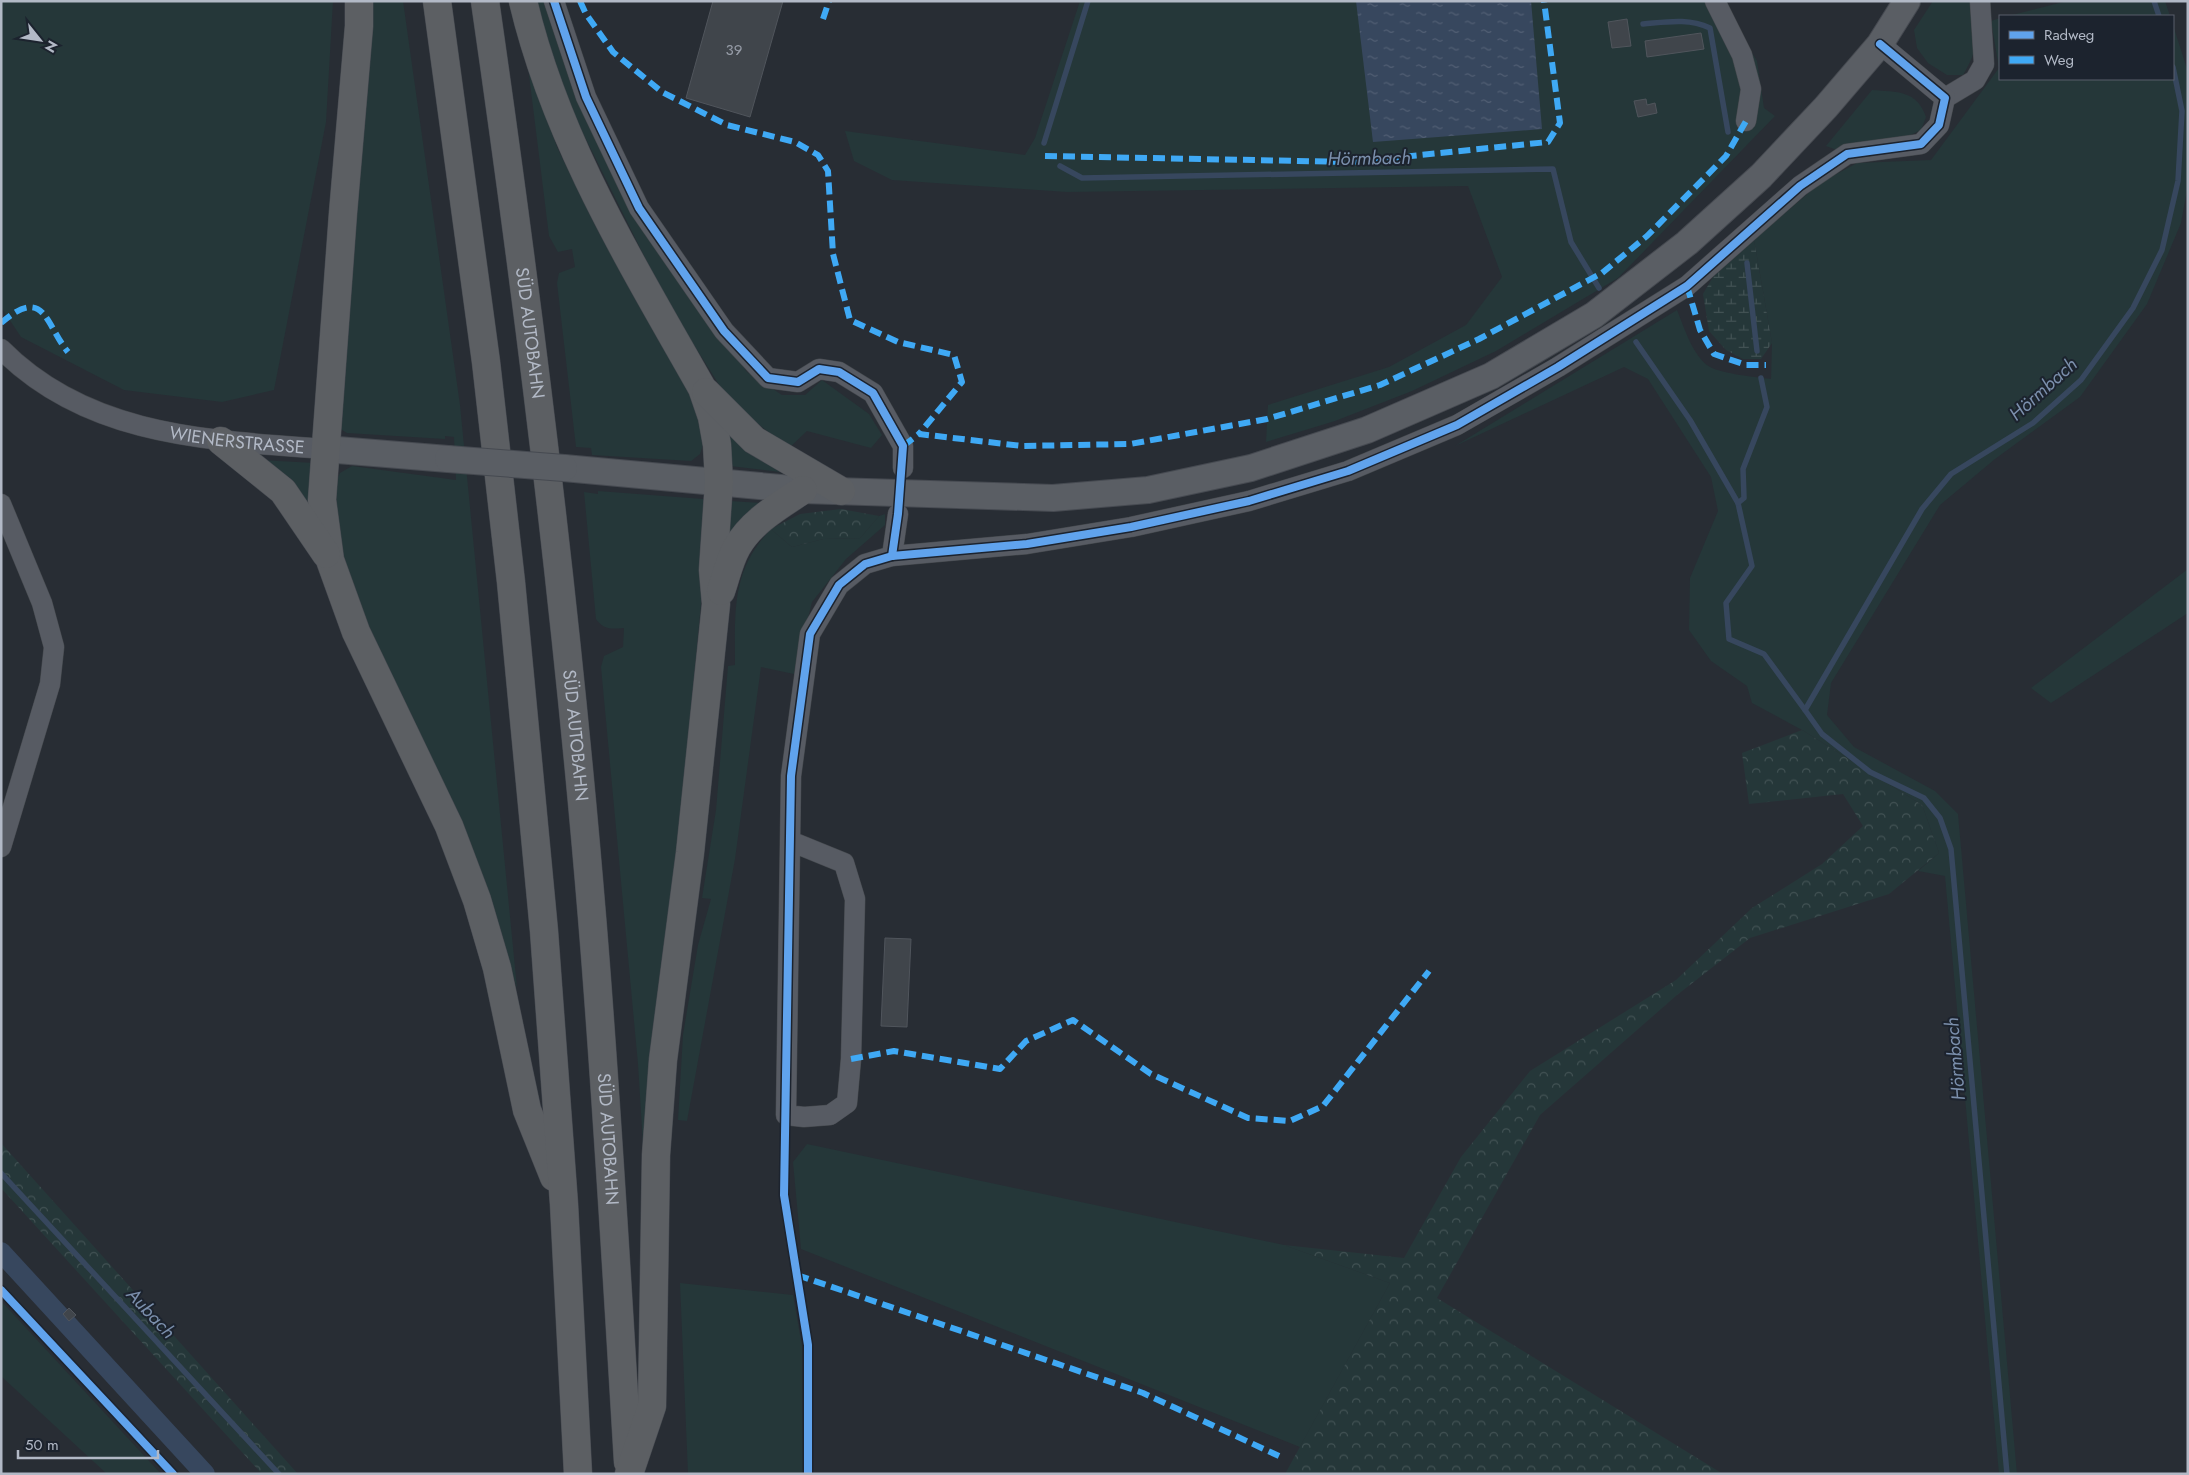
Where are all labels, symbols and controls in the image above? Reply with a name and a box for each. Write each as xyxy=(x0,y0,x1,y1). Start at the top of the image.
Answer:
north arrow xyxy=(15,15,65,65)
legend xyxy=(1999,15,2174,80)
text: Radweg xyxy=(2044,24,2094,46)
text: N xyxy=(40,37,63,56)
house number: 39 xyxy=(726,39,742,61)
text: Weg xyxy=(2044,49,2074,71)
water label: Hörmbach xyxy=(1327,144,1411,172)
street label: SÜD AUTOBAHN xyxy=(509,266,551,400)
water label: Hörmbach xyxy=(2003,351,2083,427)
street label: WIENERSTRASSE xyxy=(167,420,306,460)
street label: SÜD AUTOBAHN xyxy=(556,668,595,802)
water label: Hörmbach xyxy=(1938,1016,1972,1102)
street label: SÜD AUTOBAHN xyxy=(591,1072,625,1206)
water label: Aubach xyxy=(120,1281,182,1344)
scale bar xyxy=(18,1428,158,1460)
text: 50 m xyxy=(25,1434,59,1456)

